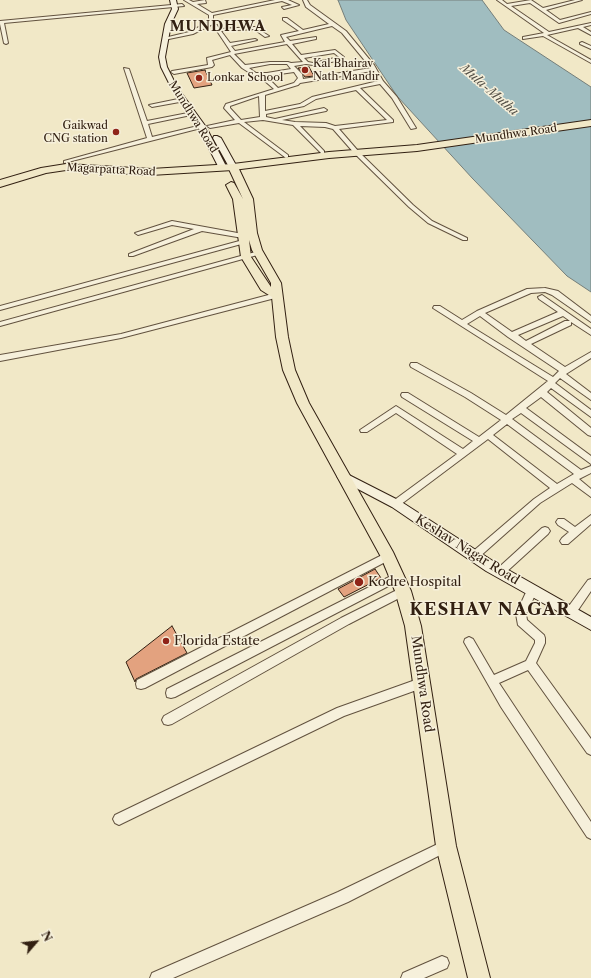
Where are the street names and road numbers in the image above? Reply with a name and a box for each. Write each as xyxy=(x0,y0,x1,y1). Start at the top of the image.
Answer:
street label: Mundhwa Road xyxy=(166,78,220,156)
street label: Mundhwa Road xyxy=(474,122,558,146)
street label: Magarpatta Road xyxy=(66,161,156,179)
street label: Keshav Nagar Road xyxy=(412,512,522,588)
street label: Mundhwa Road xyxy=(407,635,437,733)

